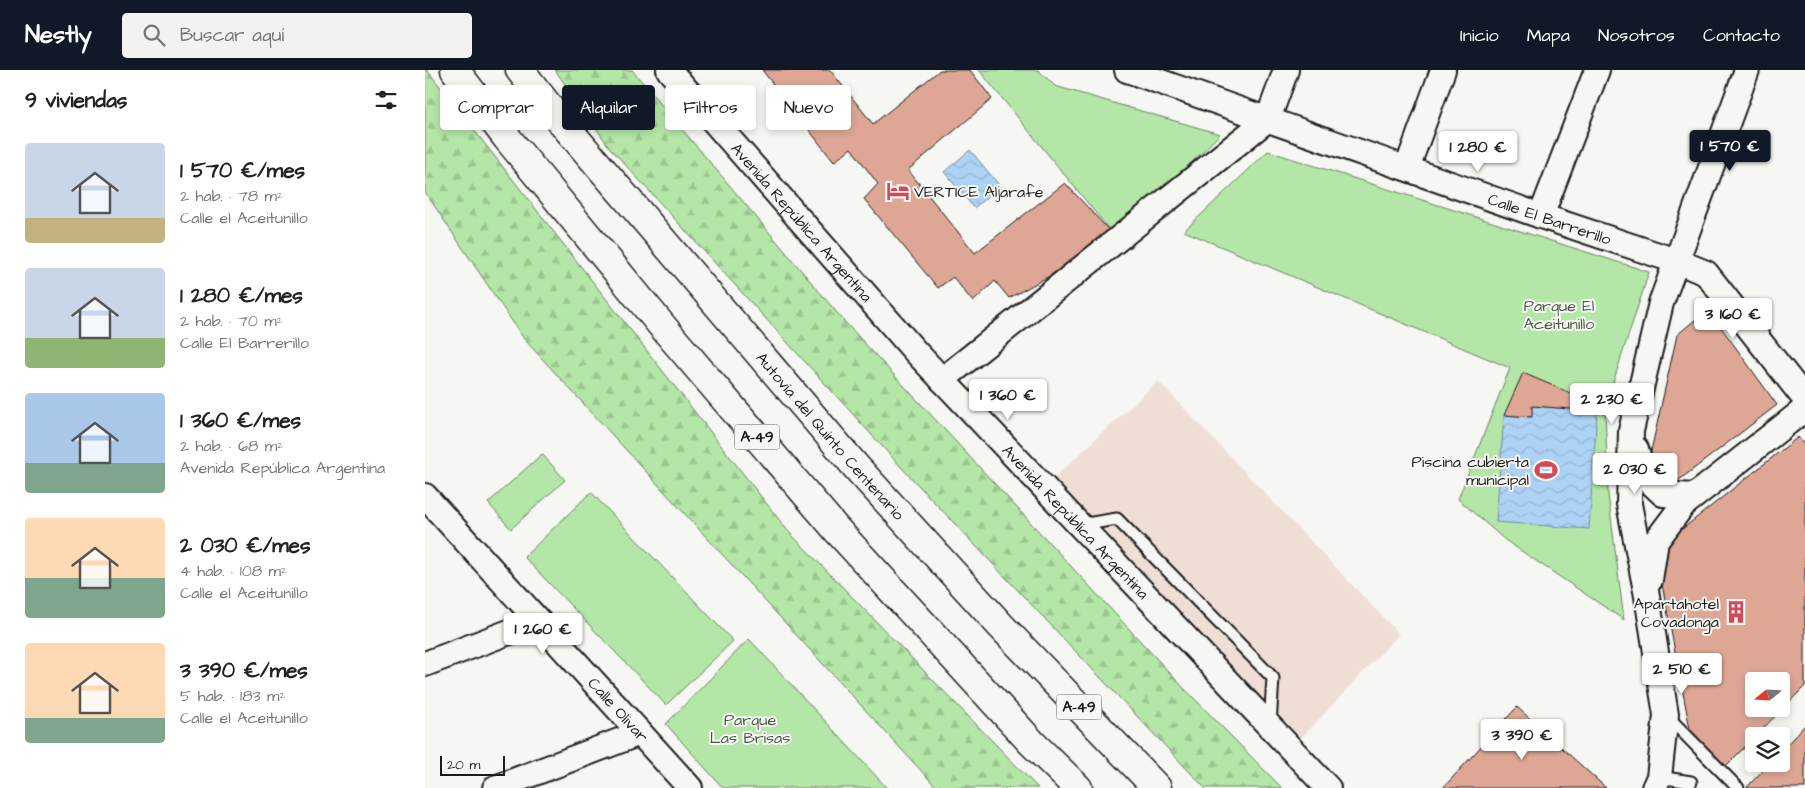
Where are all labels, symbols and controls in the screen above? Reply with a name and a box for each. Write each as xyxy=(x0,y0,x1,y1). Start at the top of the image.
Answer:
search box xyxy=(122,13,472,58)
text: Nestly xyxy=(25,18,92,52)
icon: search xyxy=(140,21,168,49)
text: Buscar aquí xyxy=(180,22,284,49)
text: Inicio xyxy=(1460,23,1499,48)
text: Mapa xyxy=(1527,23,1570,48)
text: Nosotros xyxy=(1598,23,1675,48)
text: Contacto xyxy=(1703,23,1780,48)
chip: Comprar xyxy=(440,85,552,130)
chip: Alquilar xyxy=(562,85,655,130)
chip: Filtros xyxy=(665,85,756,130)
chip: Nuevo xyxy=(766,85,851,130)
text: 9 viviendas xyxy=(25,86,127,115)
icon: filters xyxy=(372,86,400,114)
pin: 1 570 € xyxy=(1684,129,1776,172)
pin: 1 280 € xyxy=(1432,131,1524,173)
text: 1 570 € xyxy=(1701,135,1759,157)
text: 1 280 € xyxy=(1449,136,1507,158)
street label: Avenida República Argentina xyxy=(725,138,877,307)
text: 1 570 €/mes xyxy=(180,156,305,185)
icon: home xyxy=(65,163,125,223)
hotel icon: VERTICE Aljarafe xyxy=(885,178,911,204)
place label: VERTICE Aljarafe xyxy=(914,181,1044,203)
text: 2 hab. · 78 m² xyxy=(180,185,283,207)
street label: Calle El Barrerillo xyxy=(1485,188,1614,251)
text: Calle el Aceitunillo xyxy=(180,207,308,229)
text: 1 280 €/mes xyxy=(180,281,303,310)
icon: home xyxy=(65,288,125,348)
park label: Parque El Aceitunillo xyxy=(1524,295,1594,335)
pin: 3 160 € xyxy=(1687,298,1779,340)
text: 3 160 € xyxy=(1705,303,1761,325)
text: 2 hab. · 70 m² xyxy=(180,310,283,332)
text: Calle El Barrerillo xyxy=(180,332,309,354)
street label: Autovía del Quinto Centenario xyxy=(751,348,909,525)
pin: 1 360 € xyxy=(962,378,1054,421)
pin: 2 230 € xyxy=(1566,382,1658,425)
text: 1 360 € xyxy=(980,384,1036,406)
text: 2 230 € xyxy=(1581,388,1643,410)
text: 1 360 €/mes xyxy=(180,406,301,435)
icon: home xyxy=(65,413,125,473)
road number: A-49 xyxy=(735,424,779,450)
text: 2 hab. · 68 m² xyxy=(180,435,283,457)
street label: Avenida República Argentina xyxy=(997,440,1154,604)
place label: Piscina cubierta municipal xyxy=(1412,451,1529,491)
pin: 2 030 € xyxy=(1589,452,1681,495)
text: Avenida República Argentina xyxy=(180,457,385,479)
sports icon: Piscina cubierta municipal xyxy=(1533,457,1559,483)
text: 2 030 € xyxy=(1603,458,1667,480)
text: 2 030 €/mes xyxy=(180,531,311,560)
icon: home xyxy=(65,538,125,598)
text: 4 hab. · 108 m² xyxy=(180,560,287,582)
text: Calle el Aceitunillo xyxy=(180,582,308,604)
place label: Apartahotel Covadonga xyxy=(1634,593,1719,634)
building icon: Apartahotel Covadonga xyxy=(1723,599,1749,625)
pin: 1 260 € xyxy=(497,612,589,655)
text: 1 260 € xyxy=(515,618,571,640)
pin: 2 510 € xyxy=(1636,652,1728,695)
text: 3 390 €/mes xyxy=(180,656,308,685)
text: 2 510 € xyxy=(1653,658,1711,680)
icon: home xyxy=(65,663,125,723)
north arrow xyxy=(1745,672,1790,718)
map controls xyxy=(1745,672,1790,772)
street label: Calle Olivar xyxy=(583,673,653,747)
text: 5 hab. · 183 m² xyxy=(180,685,286,707)
road number: A-49 xyxy=(1057,694,1101,720)
text: Calle el Aceitunillo xyxy=(180,707,308,729)
park label: Parque Las Brisas xyxy=(710,709,790,749)
pin: 3 390 € xyxy=(1476,718,1568,761)
text: 3 390 € xyxy=(1491,724,1553,746)
button: layers xyxy=(1745,727,1790,772)
scale bar xyxy=(440,753,505,776)
text: 20 m xyxy=(447,755,480,775)

